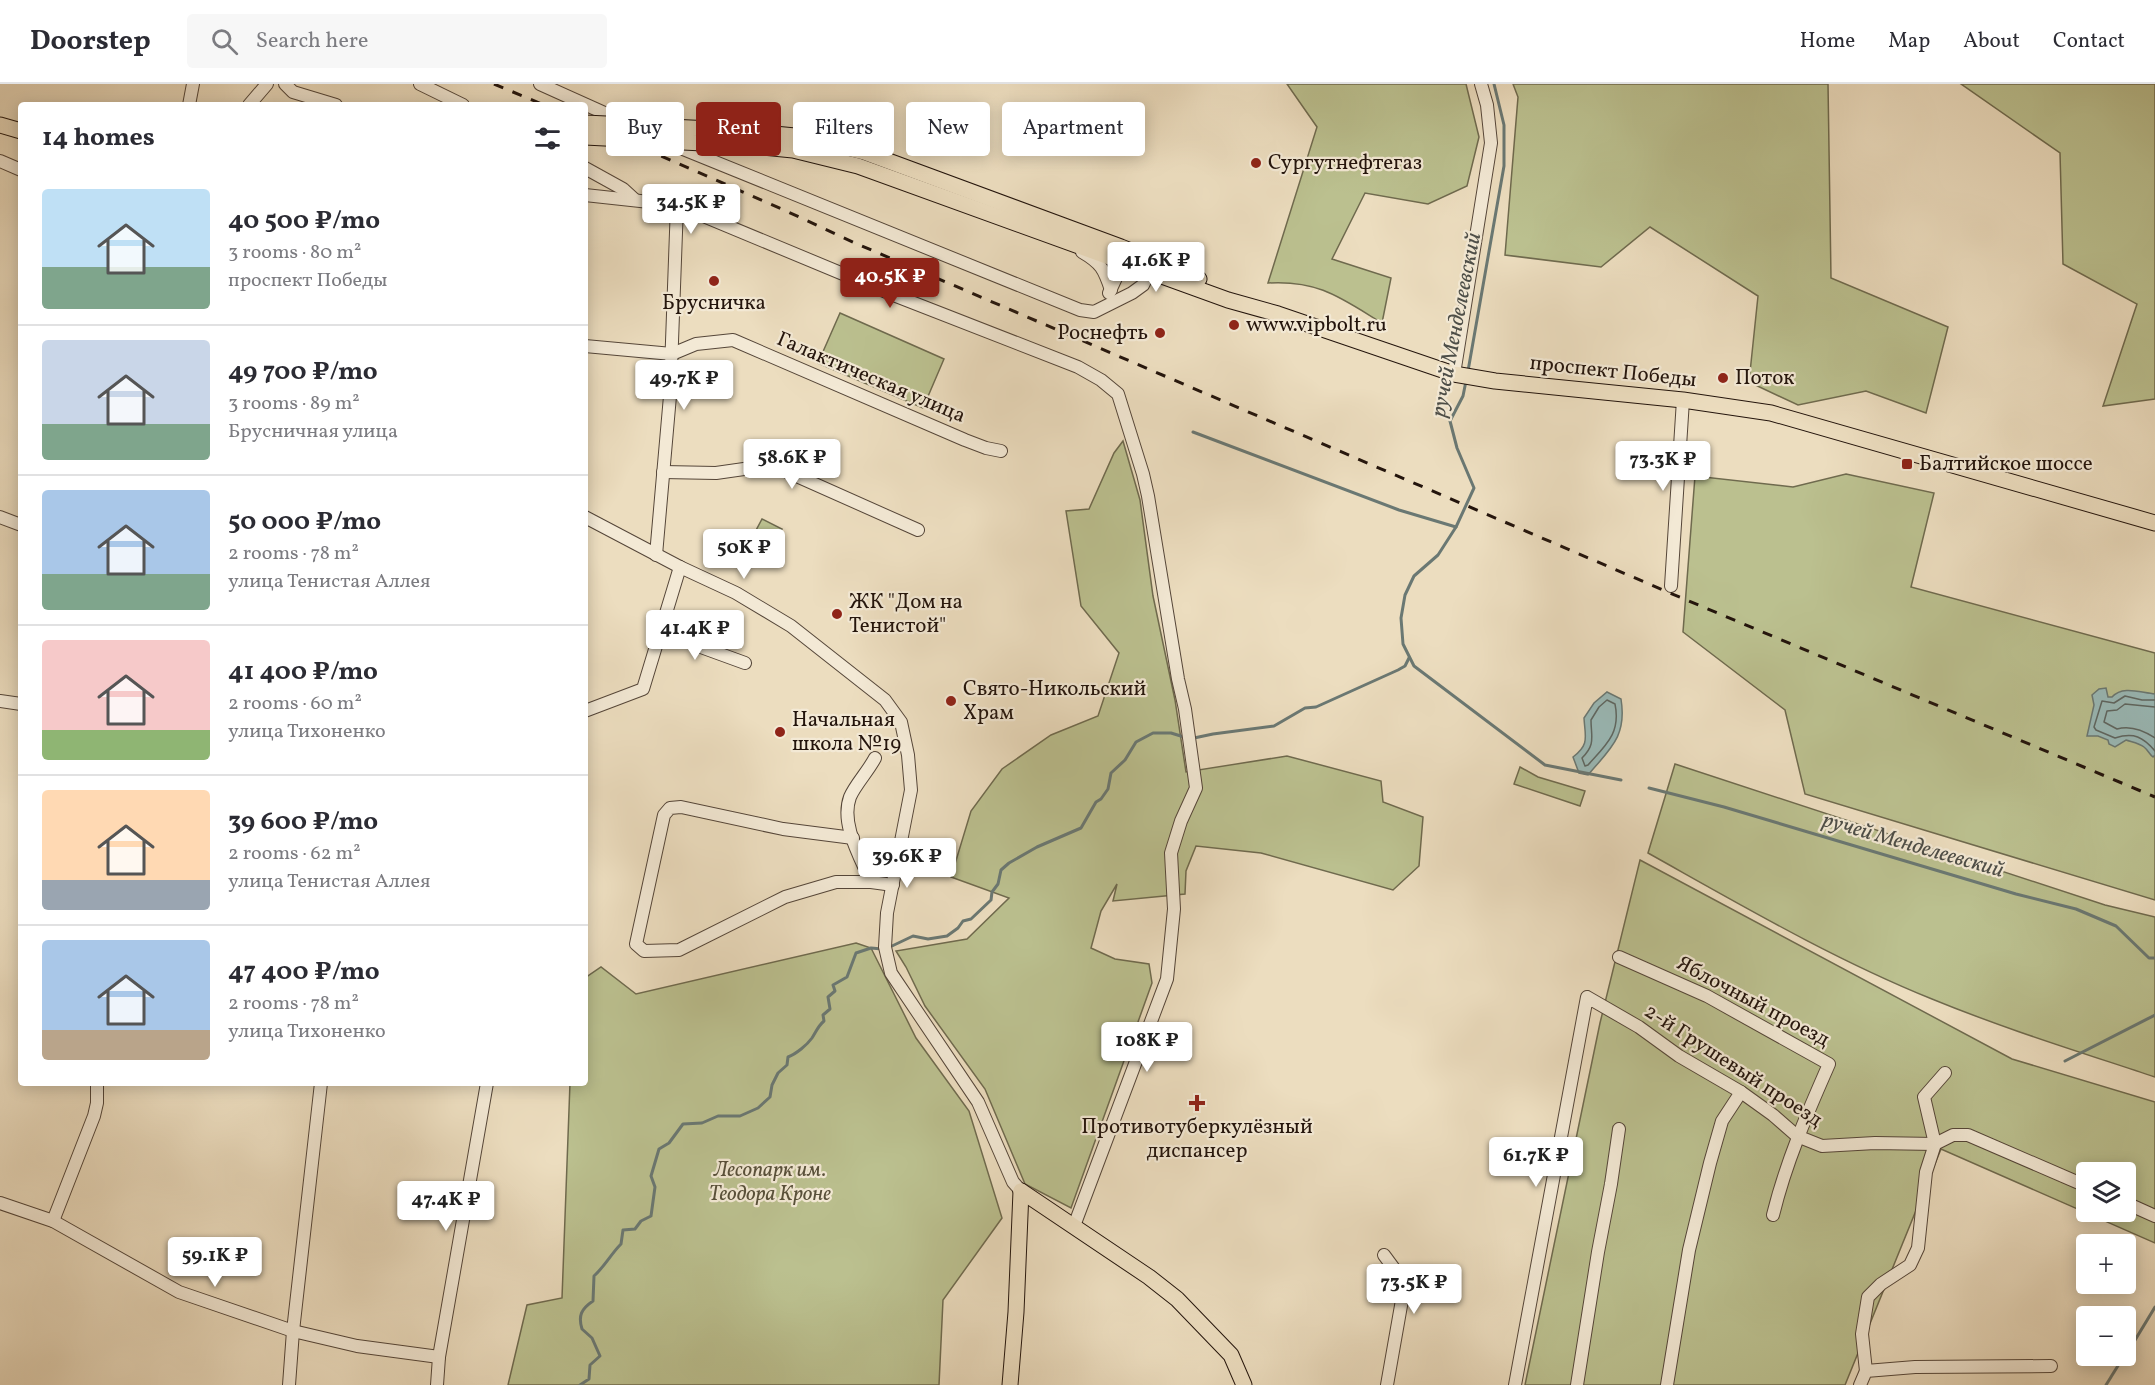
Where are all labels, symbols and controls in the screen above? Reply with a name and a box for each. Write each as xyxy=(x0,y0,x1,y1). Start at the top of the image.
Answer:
search box xyxy=(187,14,607,68)
text: Doorstep xyxy=(30,22,151,61)
icon: search xyxy=(208,25,241,58)
text: Search here xyxy=(256,26,369,57)
text: Home xyxy=(1800,27,1855,56)
text: Map xyxy=(1888,27,1930,56)
text: About xyxy=(1963,27,2020,56)
text: Contact xyxy=(2053,27,2125,56)
chip: Buy xyxy=(606,102,684,156)
chip: Rent xyxy=(696,102,781,156)
chip: Filters xyxy=(793,102,894,156)
chip: New xyxy=(906,102,990,156)
chip: Apartment xyxy=(1002,102,1145,156)
text: 14 homes xyxy=(42,120,155,156)
icon: filters xyxy=(531,122,564,155)
place label: Сургутнефтегаз xyxy=(1268,149,1422,178)
marker: Сургутнефтегаз xyxy=(1249,156,1263,170)
pin: 34.5K ₽ xyxy=(636,184,746,235)
text: 34.5K ₽ xyxy=(656,189,726,217)
text: 40 500 ₽/mo xyxy=(228,203,380,239)
icon: home xyxy=(90,213,162,285)
water label: ручей Менделеевский xyxy=(1424,230,1490,420)
text: 3 rooms · 80 m² xyxy=(228,239,361,267)
pin: 41.6K ₽ xyxy=(1101,242,1211,293)
text: 41.6K ₽ xyxy=(1121,247,1191,275)
pin: 40.5K ₽ xyxy=(835,258,945,309)
text: 40.5K ₽ xyxy=(854,263,926,291)
text: проспект Победы xyxy=(228,267,387,295)
marker: Брусничка xyxy=(707,274,721,288)
place label: Брусничка xyxy=(662,289,766,318)
place label: www.vipbolt.ru xyxy=(1246,311,1387,340)
marker: www.vipbolt.ru xyxy=(1227,318,1241,332)
place label: Роснефть xyxy=(1057,319,1148,348)
street label: Галактическая улица xyxy=(772,325,970,431)
marker: Роснефть xyxy=(1153,326,1167,340)
street label: проспект Победы xyxy=(1528,349,1698,395)
text: 49 700 ₽/mo xyxy=(228,354,378,390)
pin: 49.7K ₽ xyxy=(629,360,739,411)
icon: home xyxy=(90,364,162,436)
place label: Поток xyxy=(1735,364,1795,393)
text: 49.7K ₽ xyxy=(649,365,719,393)
marker: Поток xyxy=(1716,371,1730,385)
text: 3 rooms · 89 m² xyxy=(228,390,360,418)
text: Брусничная улица xyxy=(228,418,398,446)
pin: 58.6K ₽ xyxy=(737,439,847,490)
pin: 73.3K ₽ xyxy=(1608,441,1718,492)
text: 58.6K ₽ xyxy=(757,444,827,472)
text: 73.3K ₽ xyxy=(1629,446,1697,474)
place label: Балтийское шоссе xyxy=(1919,450,2093,479)
marker: Балтийское шоссе xyxy=(1900,457,1914,471)
text: 50 000 ₽/mo xyxy=(228,504,381,540)
icon: home xyxy=(90,514,162,586)
pin: 50K ₽ xyxy=(702,529,786,580)
text: 50K ₽ xyxy=(717,534,771,562)
text: 2 rooms · 78 m² xyxy=(228,540,359,568)
text: улица Тенистая Аллея xyxy=(228,568,430,596)
place label: ЖК "Дом на Тенистой" xyxy=(849,588,963,641)
marker: ЖК "Дом на Тенистой" xyxy=(830,607,844,621)
pin: 41.4K ₽ xyxy=(640,610,750,661)
text: 41.4K ₽ xyxy=(660,615,730,643)
text: 41 400 ₽/mo xyxy=(228,654,378,690)
icon: home xyxy=(90,664,162,736)
place label: Свято-Никольский Храм xyxy=(963,675,1147,728)
text: 2 rooms · 60 m² xyxy=(228,690,362,718)
marker: Свято-Никольский Храм xyxy=(944,694,958,708)
place label: Начальная школа №19 xyxy=(792,706,901,759)
text: улица Тихоненко xyxy=(228,718,386,746)
marker: Начальная школа №19 xyxy=(773,725,787,739)
text: 39 600 ₽/mo xyxy=(228,804,378,840)
water label: ручей Менделеевский xyxy=(1819,805,2007,887)
icon: home xyxy=(90,814,162,886)
pin: 39.6K ₽ xyxy=(852,838,962,889)
text: 2 rooms · 62 m² xyxy=(228,840,361,868)
text: 39.6K ₽ xyxy=(872,843,942,871)
text: улица Тенистая Аллея xyxy=(228,868,430,896)
street label: Яблочный проезд xyxy=(1671,949,1835,1055)
text: 47 400 ₽/mo xyxy=(228,954,380,990)
icon: home xyxy=(90,964,162,1036)
text: 2 rooms · 78 m² xyxy=(228,990,359,1018)
street label: 2-й Грушевый проезд xyxy=(1638,997,1828,1135)
text: улица Тихоненко xyxy=(228,1018,386,1046)
pin: 108K ₽ xyxy=(1098,1022,1196,1073)
text: 108K ₽ xyxy=(1115,1027,1179,1055)
marker: Противотуберкулёзный диспансер xyxy=(1188,1094,1206,1112)
place label: Противотуберкулёзный диспансер xyxy=(1081,1113,1313,1166)
pin: 61.7K ₽ xyxy=(1481,1137,1591,1188)
text: 61.7K ₽ xyxy=(1503,1142,1569,1170)
park label: Лесопарк им. Теодора Кроне xyxy=(709,1156,831,1209)
map controls xyxy=(2076,1162,2136,1366)
button: layers xyxy=(2076,1162,2136,1222)
pin: 47.4K ₽ xyxy=(391,1181,501,1232)
text: 47.4K ₽ xyxy=(411,1186,481,1214)
button: + xyxy=(2076,1234,2136,1294)
pin: 59.1K ₽ xyxy=(160,1237,270,1288)
text: 59.1K ₽ xyxy=(182,1242,248,1270)
pin: 73.5K ₽ xyxy=(1359,1264,1469,1315)
text: 73.5K ₽ xyxy=(1381,1269,1447,1297)
button: − xyxy=(2076,1306,2136,1366)

